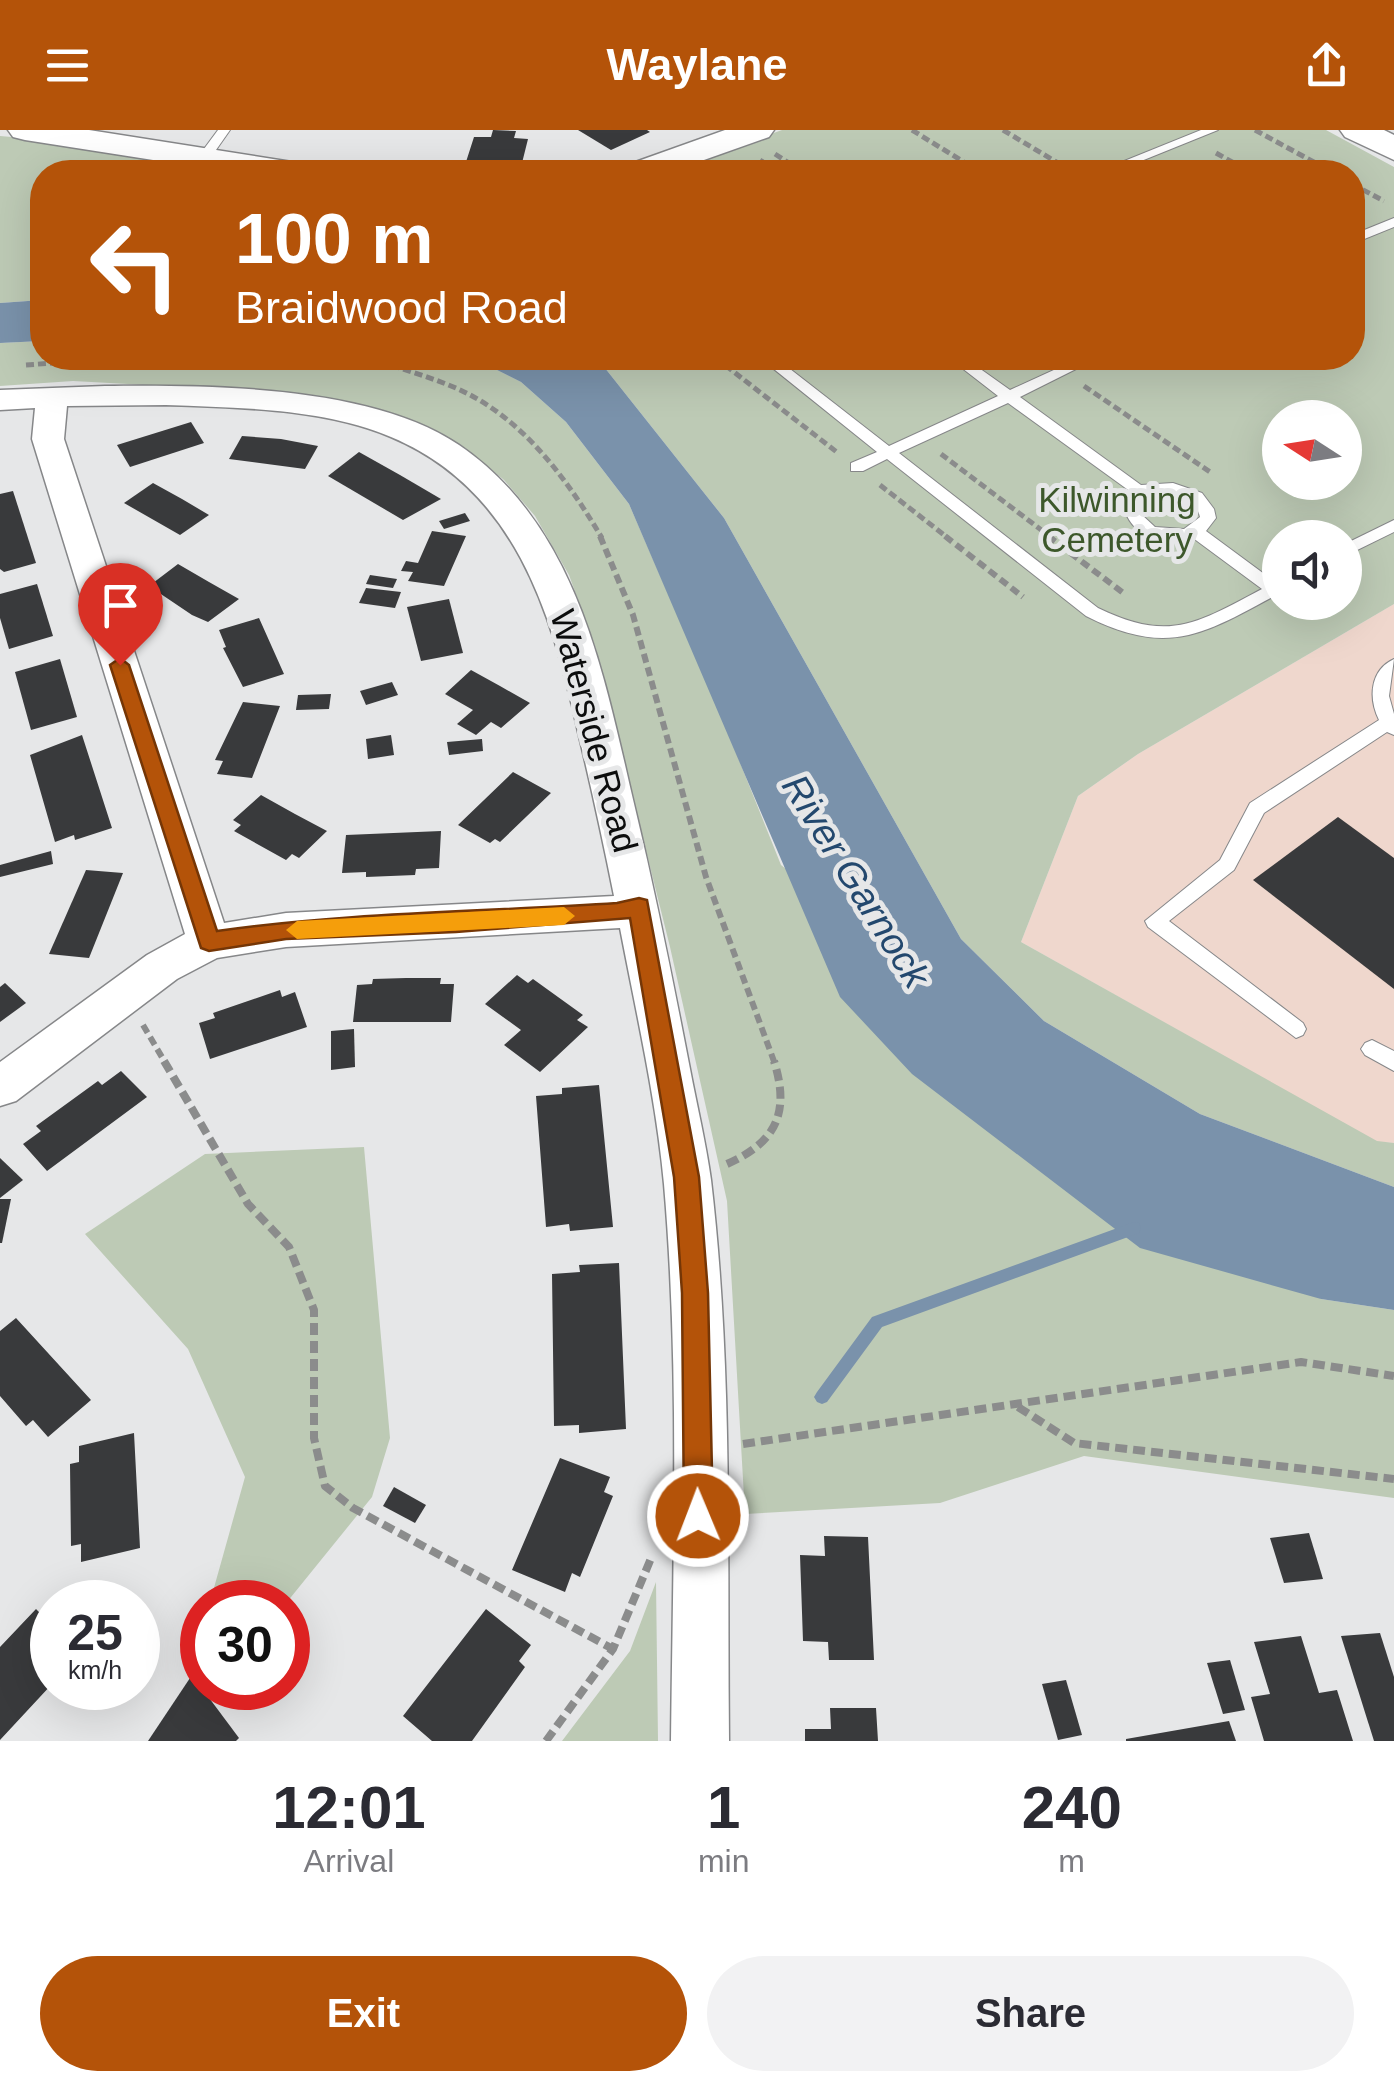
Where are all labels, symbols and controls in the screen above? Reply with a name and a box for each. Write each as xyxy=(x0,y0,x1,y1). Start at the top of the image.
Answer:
icon: menu xyxy=(40,38,95,93)
icon: share xyxy=(1299,38,1354,93)
text: Waylane xyxy=(607,39,787,90)
icon: left xyxy=(70,200,200,330)
text: 100 m xyxy=(235,200,433,278)
text: Braidwood Road xyxy=(235,282,568,333)
north arrow xyxy=(1262,400,1362,500)
map controls xyxy=(1262,400,1362,620)
park label: Kilwinning Cemetery xyxy=(1038,480,1196,559)
button: sound xyxy=(1262,520,1362,620)
pin xyxy=(78,563,163,666)
icon: arrive xyxy=(93,578,148,633)
street label: Waterside Road xyxy=(543,605,646,856)
water label: River Garnock xyxy=(774,767,939,997)
position arrow xyxy=(646,1464,750,1568)
speed limit sign: 30 xyxy=(180,1580,310,1710)
text: 25 xyxy=(67,1605,123,1661)
text: km/h xyxy=(68,1656,122,1684)
text: 12:01 xyxy=(272,1774,426,1841)
text: 1 xyxy=(707,1774,740,1841)
text: 240 xyxy=(1022,1774,1122,1841)
text: Arrival xyxy=(304,1843,394,1879)
text: min xyxy=(698,1843,749,1879)
text: m xyxy=(1058,1843,1085,1879)
button: Exit xyxy=(40,1956,687,2071)
button: Share xyxy=(707,1956,1354,2071)

